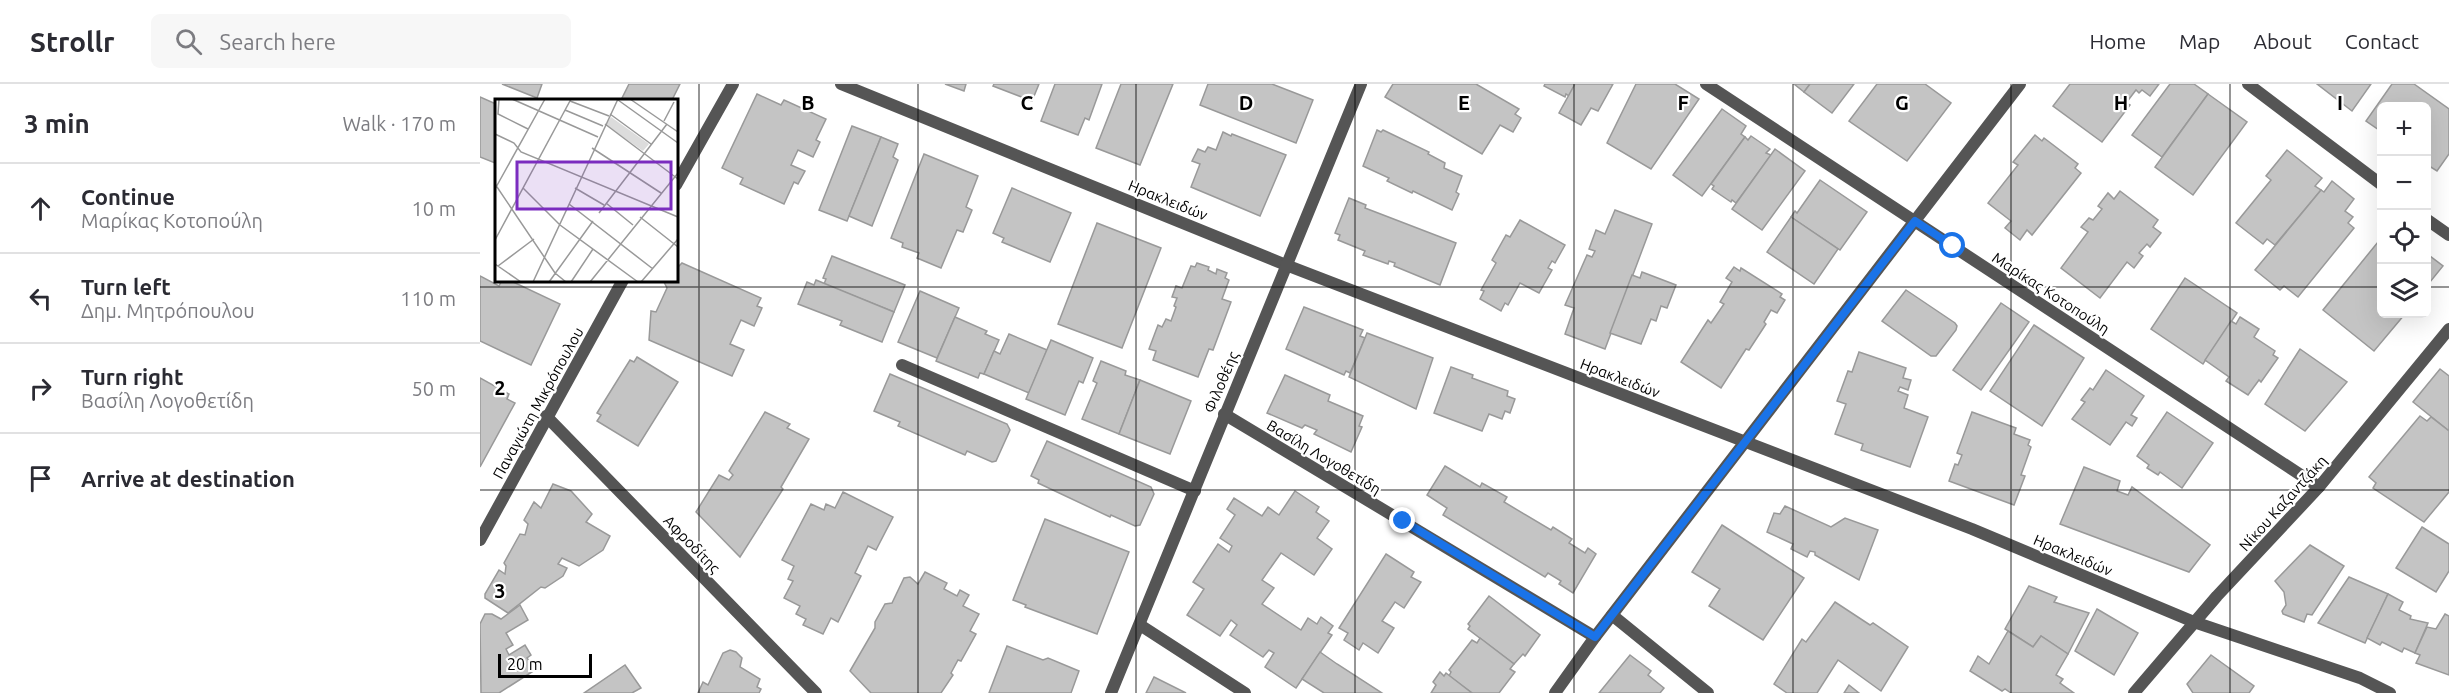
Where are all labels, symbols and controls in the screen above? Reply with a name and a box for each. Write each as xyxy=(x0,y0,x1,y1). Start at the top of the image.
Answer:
search box xyxy=(151,14,571,68)
icon: search xyxy=(172,25,205,58)
text: Strollr xyxy=(30,26,115,57)
text: Search here xyxy=(220,29,336,54)
text: Home xyxy=(2089,29,2146,53)
text: Map xyxy=(2179,29,2220,53)
text: About xyxy=(2253,29,2312,53)
text: Contact xyxy=(2345,29,2419,53)
text: B xyxy=(801,91,815,114)
text: C xyxy=(1021,91,1034,114)
text: D xyxy=(1239,91,1253,114)
text: E xyxy=(1458,91,1470,114)
text: F xyxy=(1677,91,1689,114)
text: G xyxy=(1895,91,1909,114)
text: H xyxy=(2114,91,2128,114)
text: I xyxy=(2337,91,2343,114)
inset map xyxy=(495,99,678,282)
map controls xyxy=(2377,102,2431,318)
button: + xyxy=(2377,102,2431,156)
text: 3 min xyxy=(24,109,90,138)
text: Walk · 170 m xyxy=(343,112,456,135)
button: − xyxy=(2377,156,2431,210)
street label: Ηρακλειδών xyxy=(1126,176,1210,224)
text: Continue xyxy=(81,184,175,209)
icon: ahead xyxy=(24,192,57,225)
text: 10 m xyxy=(412,197,456,220)
text: Μαρίκας Κοτοπούλη xyxy=(81,209,263,232)
button: locate xyxy=(2377,210,2431,264)
route start xyxy=(1939,232,1965,258)
street label: Μαρίκας Κοτοπούλη xyxy=(1989,249,2113,337)
button: layers xyxy=(2377,264,2431,318)
text: Turn left xyxy=(81,274,171,299)
icon: left xyxy=(24,282,57,315)
text: 110 m xyxy=(400,287,456,310)
text: Δημ. Μητρόπουλου xyxy=(81,299,255,322)
street label: Παναγιώτη Μικρόπουλου xyxy=(489,324,587,482)
street label: Φιλοθέης xyxy=(1200,349,1242,415)
street label: Ηρακλειδών xyxy=(1578,355,1662,401)
text: Turn right xyxy=(81,364,183,389)
icon: right xyxy=(24,372,57,405)
text: 2 xyxy=(494,376,506,399)
text: 50 m xyxy=(412,377,456,400)
text: Βασίλη Λογοθετίδη xyxy=(81,389,254,412)
street label: Βασίλη Λογοθετίδη xyxy=(1264,416,1384,498)
street label: Νίκου Καζαντζάκη xyxy=(2236,452,2330,554)
icon: arrive xyxy=(24,462,57,495)
text: Arrive at destination xyxy=(81,466,295,491)
route end xyxy=(1389,507,1415,533)
street label: Αφροδίτης xyxy=(660,512,724,576)
street label: Ηρακλειδών xyxy=(2031,531,2115,579)
text: 3 xyxy=(494,579,506,602)
scale bar xyxy=(498,651,592,678)
text: 20 m xyxy=(507,655,543,673)

